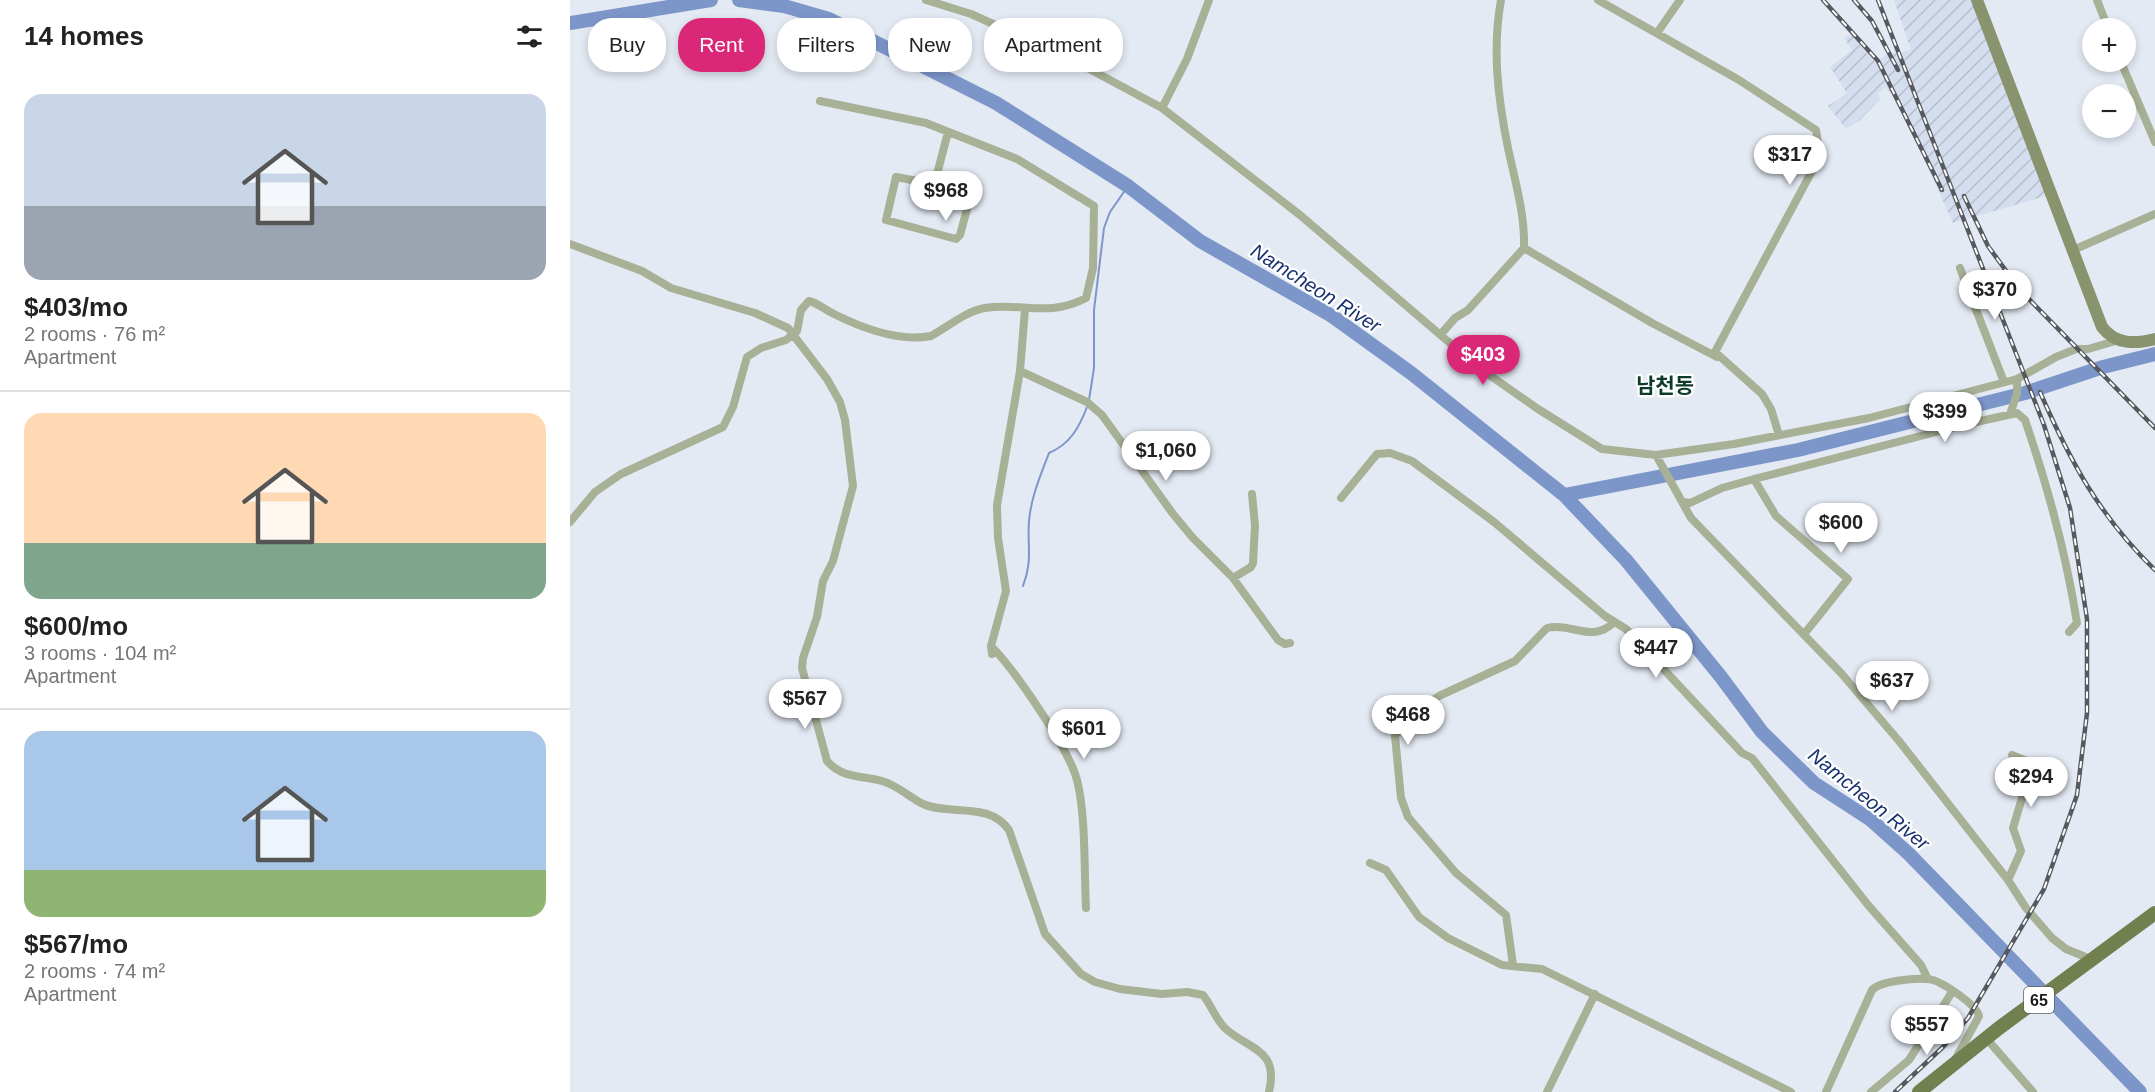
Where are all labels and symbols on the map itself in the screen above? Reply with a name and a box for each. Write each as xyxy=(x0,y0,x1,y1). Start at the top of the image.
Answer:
pin: $317 xyxy=(1754,135,1826,186)
pin: $968 xyxy=(910,171,982,222)
water label: Namcheon River xyxy=(1247,239,1386,338)
pin: $370 xyxy=(1959,270,2031,321)
pin: $403 xyxy=(1447,335,1519,386)
district label: 남천동 xyxy=(1636,374,1694,397)
pin: $399 xyxy=(1909,392,1981,443)
pin: $1,060 xyxy=(1117,431,1215,482)
pin: $600 xyxy=(1805,503,1877,554)
pin: $447 xyxy=(1620,628,1692,679)
pin: $637 xyxy=(1856,661,1928,712)
pin: $567 xyxy=(769,679,841,730)
pin: $468 xyxy=(1372,695,1444,746)
pin: $601 xyxy=(1048,709,1120,760)
water label: Namcheon River xyxy=(1804,744,1935,855)
pin: $294 xyxy=(1995,757,2067,808)
road number: 65 xyxy=(2024,987,2054,1013)
pin: $557 xyxy=(1891,1005,1963,1056)

